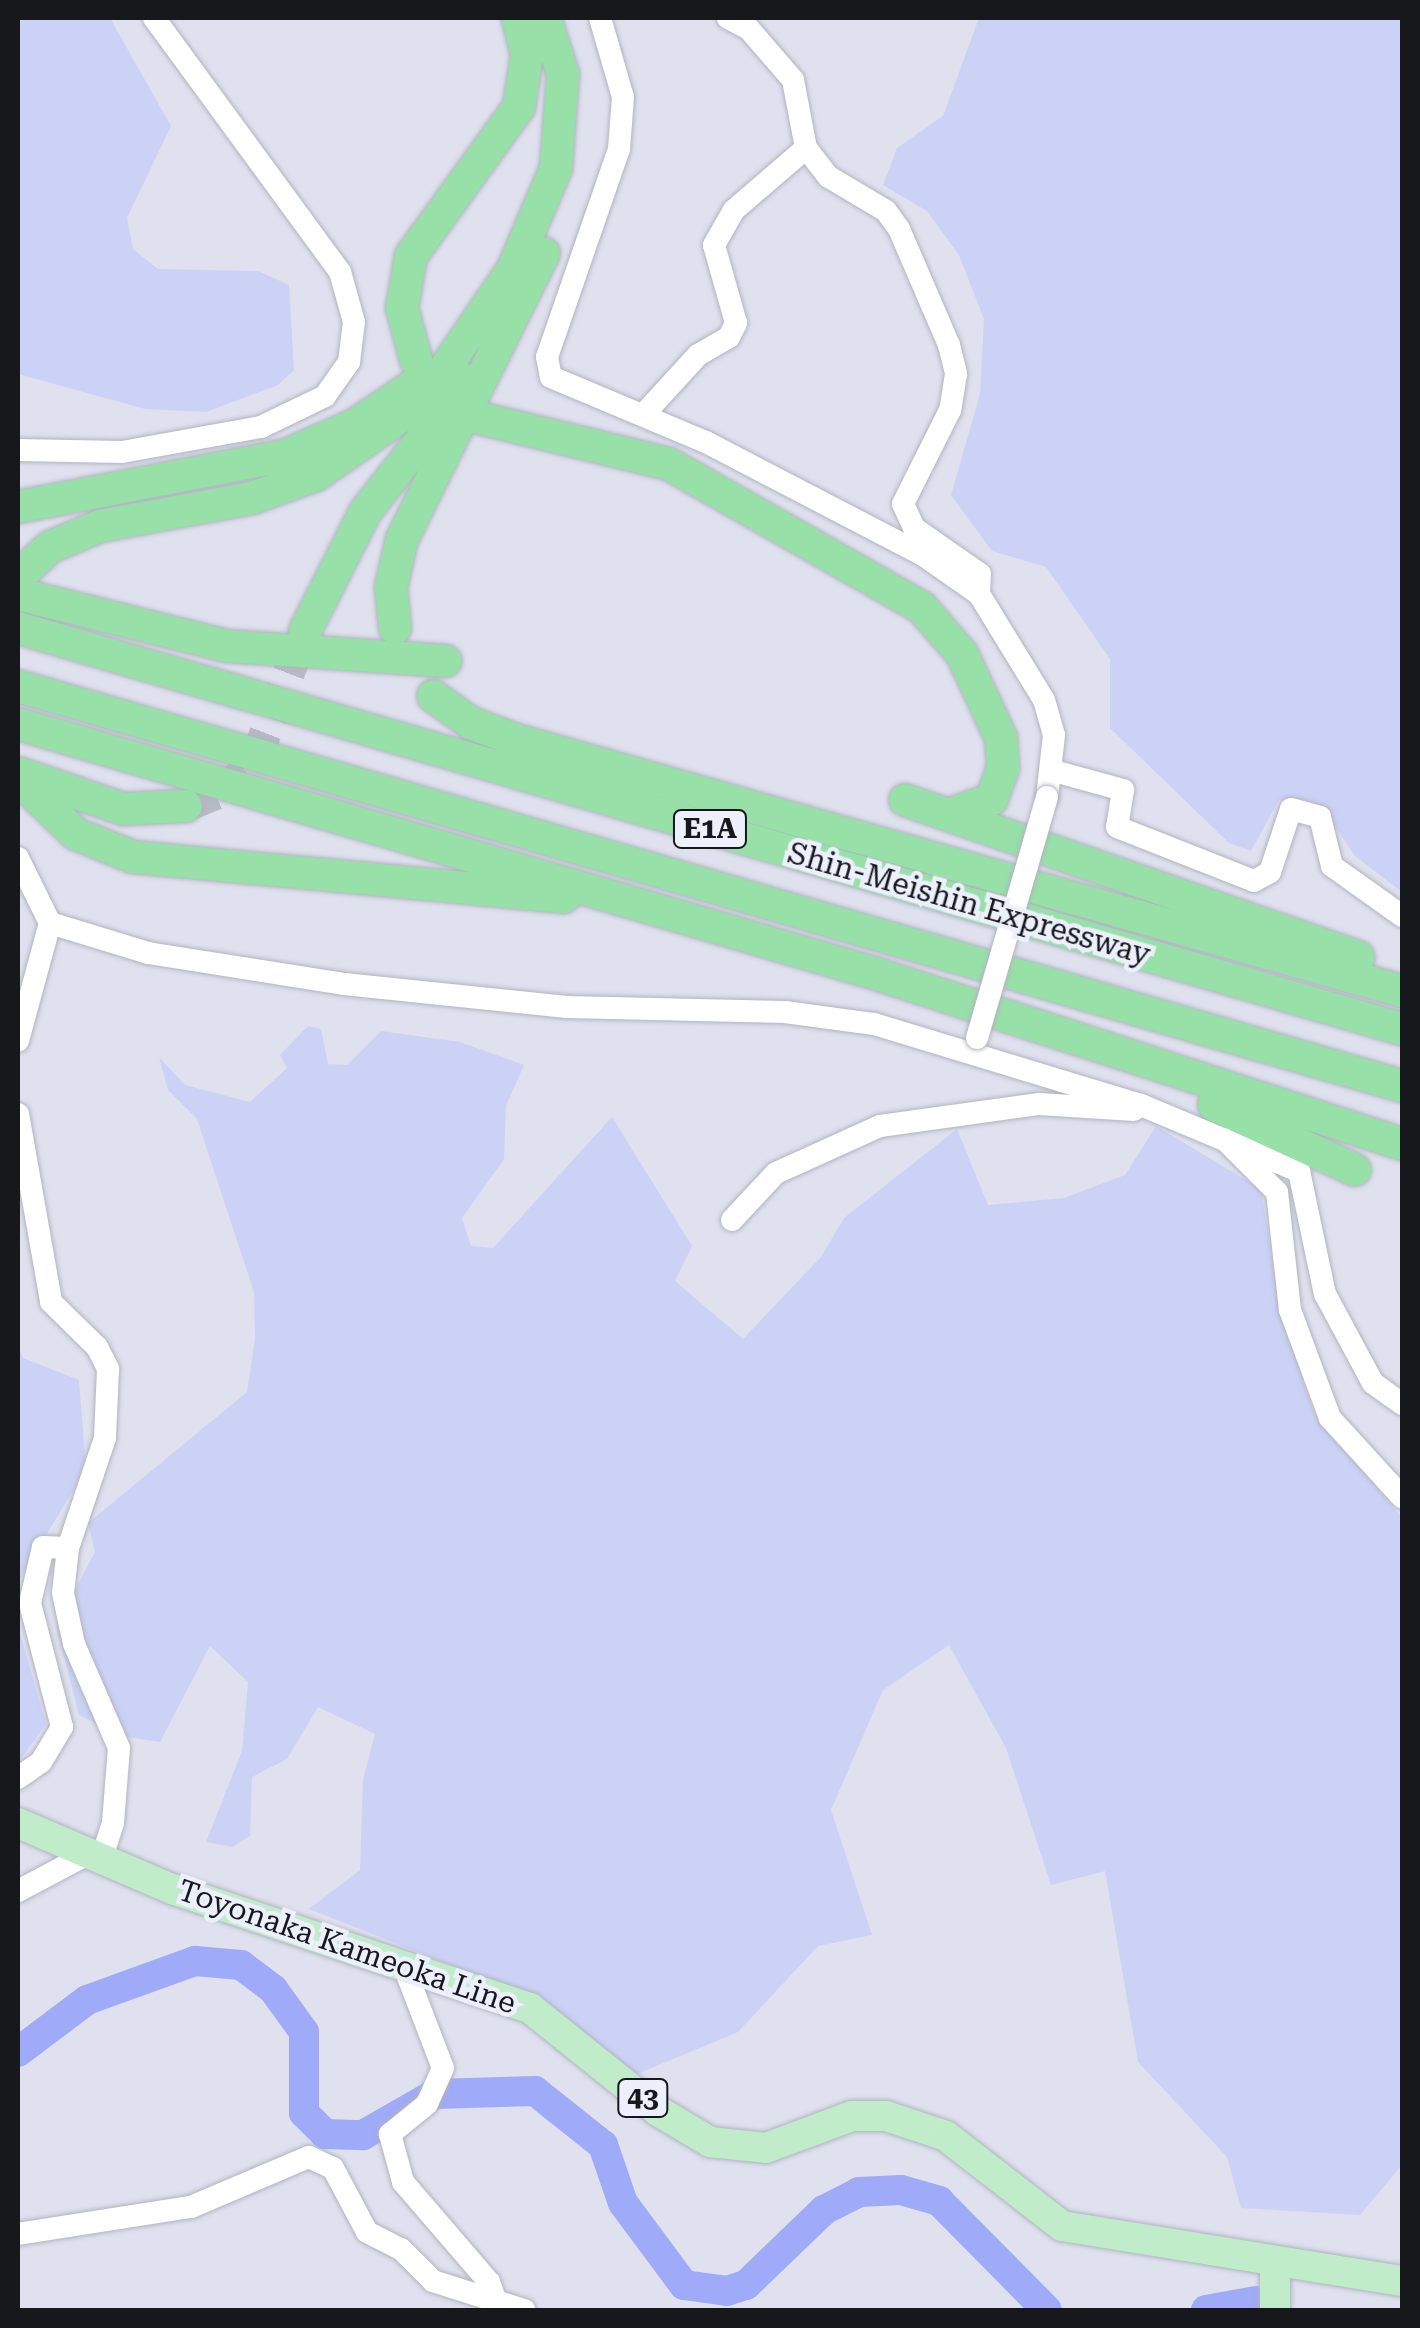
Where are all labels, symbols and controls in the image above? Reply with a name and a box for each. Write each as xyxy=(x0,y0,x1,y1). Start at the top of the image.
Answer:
road number: E1A xyxy=(672,806,748,852)
street label: Shin-Meishin Expressway xyxy=(784,835,1154,973)
street label: Toyonaka Kameoka Line xyxy=(173,1872,521,2022)
road number: 43 xyxy=(616,2075,670,2121)

